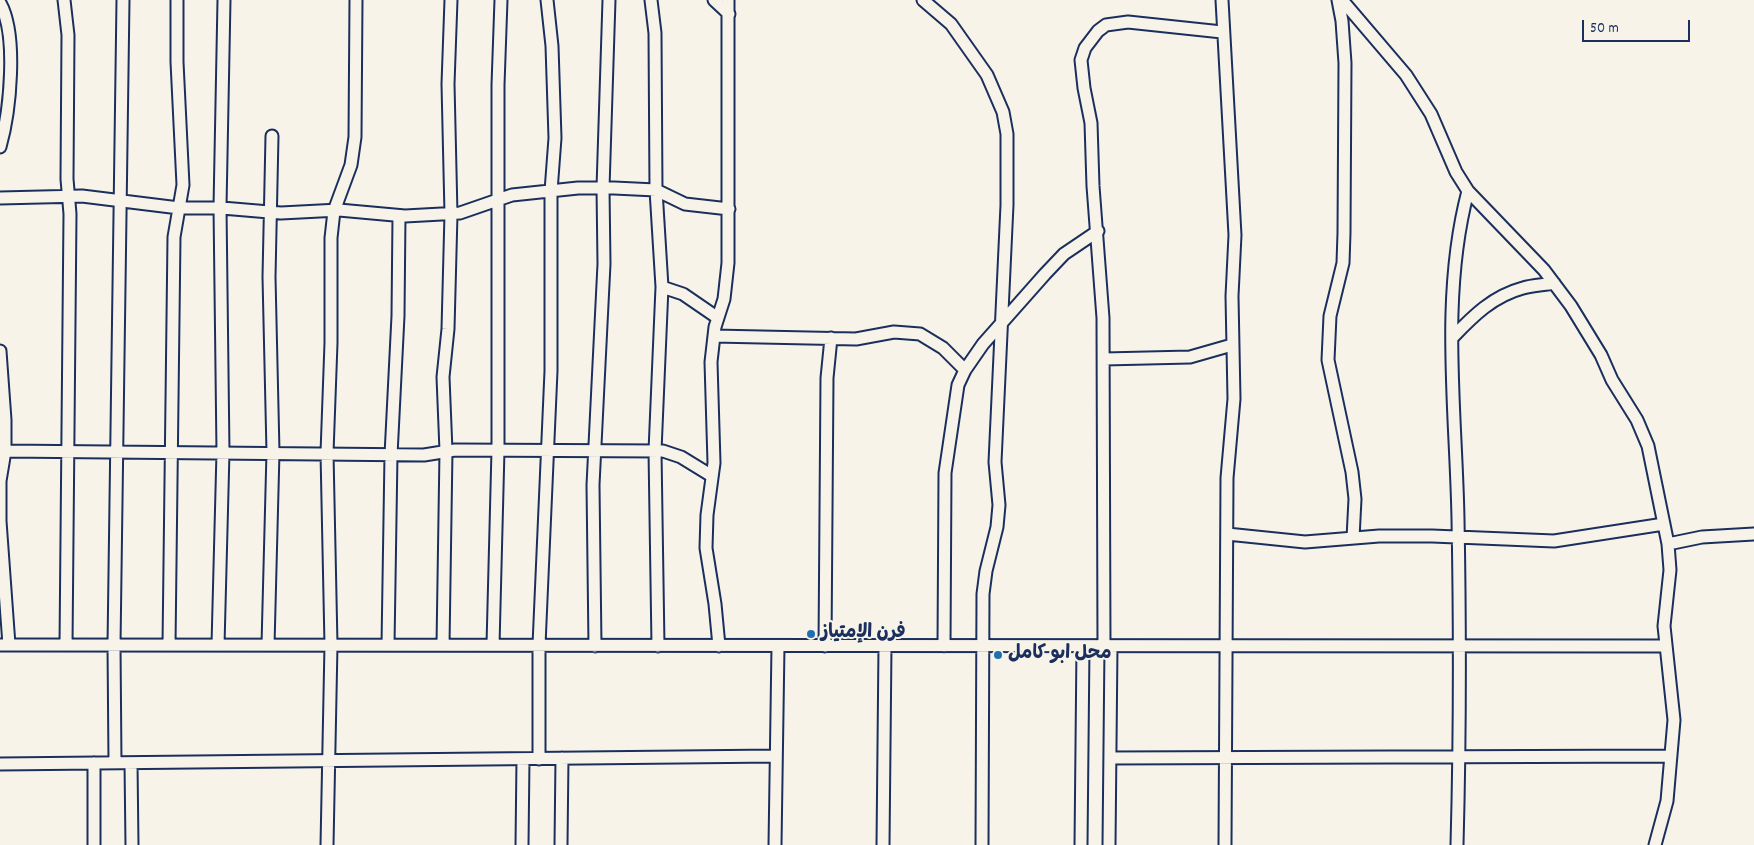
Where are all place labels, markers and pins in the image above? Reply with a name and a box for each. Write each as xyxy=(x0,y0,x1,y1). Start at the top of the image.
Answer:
place label: فرن الإمتياز xyxy=(821,623,906,645)
marker: فرن الإمتياز xyxy=(805,628,817,640)
place label: محل ابو كامل xyxy=(1008,644,1111,666)
marker: محل ابو كامل xyxy=(992,649,1004,661)

